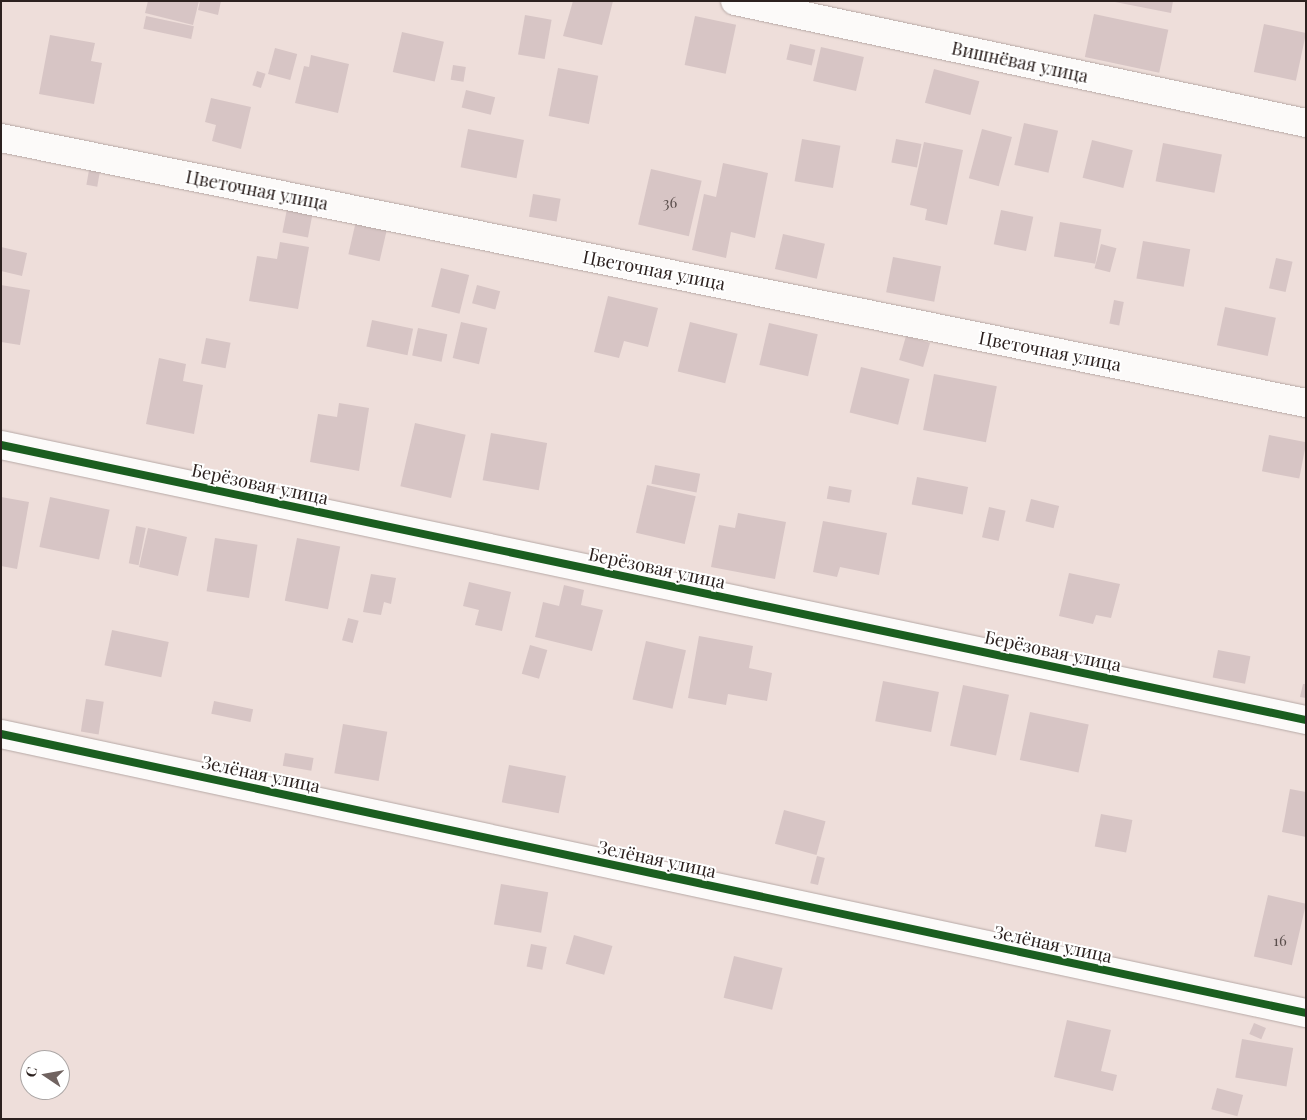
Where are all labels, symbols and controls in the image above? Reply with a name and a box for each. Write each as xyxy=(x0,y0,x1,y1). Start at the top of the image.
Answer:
street label: Вишнёвая улица xyxy=(950,37,1090,87)
street label: Цветочная улица xyxy=(184,166,330,214)
house number: 36 xyxy=(663,194,677,212)
street label: Цветочная улица xyxy=(581,246,727,294)
street label: Цветочная улица xyxy=(977,327,1123,375)
street label: Берёзовая улица xyxy=(190,459,330,509)
street label: Берёзовая улица xyxy=(587,543,727,593)
street label: Берёзовая улица xyxy=(983,626,1123,676)
street label: Зелёная улица xyxy=(200,751,322,797)
street label: Зелёная улица xyxy=(596,836,718,882)
street label: Зелёная улица xyxy=(992,921,1114,967)
house number: 16 xyxy=(1273,932,1287,950)
north arrow xyxy=(20,1050,70,1100)
text: С xyxy=(20,1065,41,1079)

